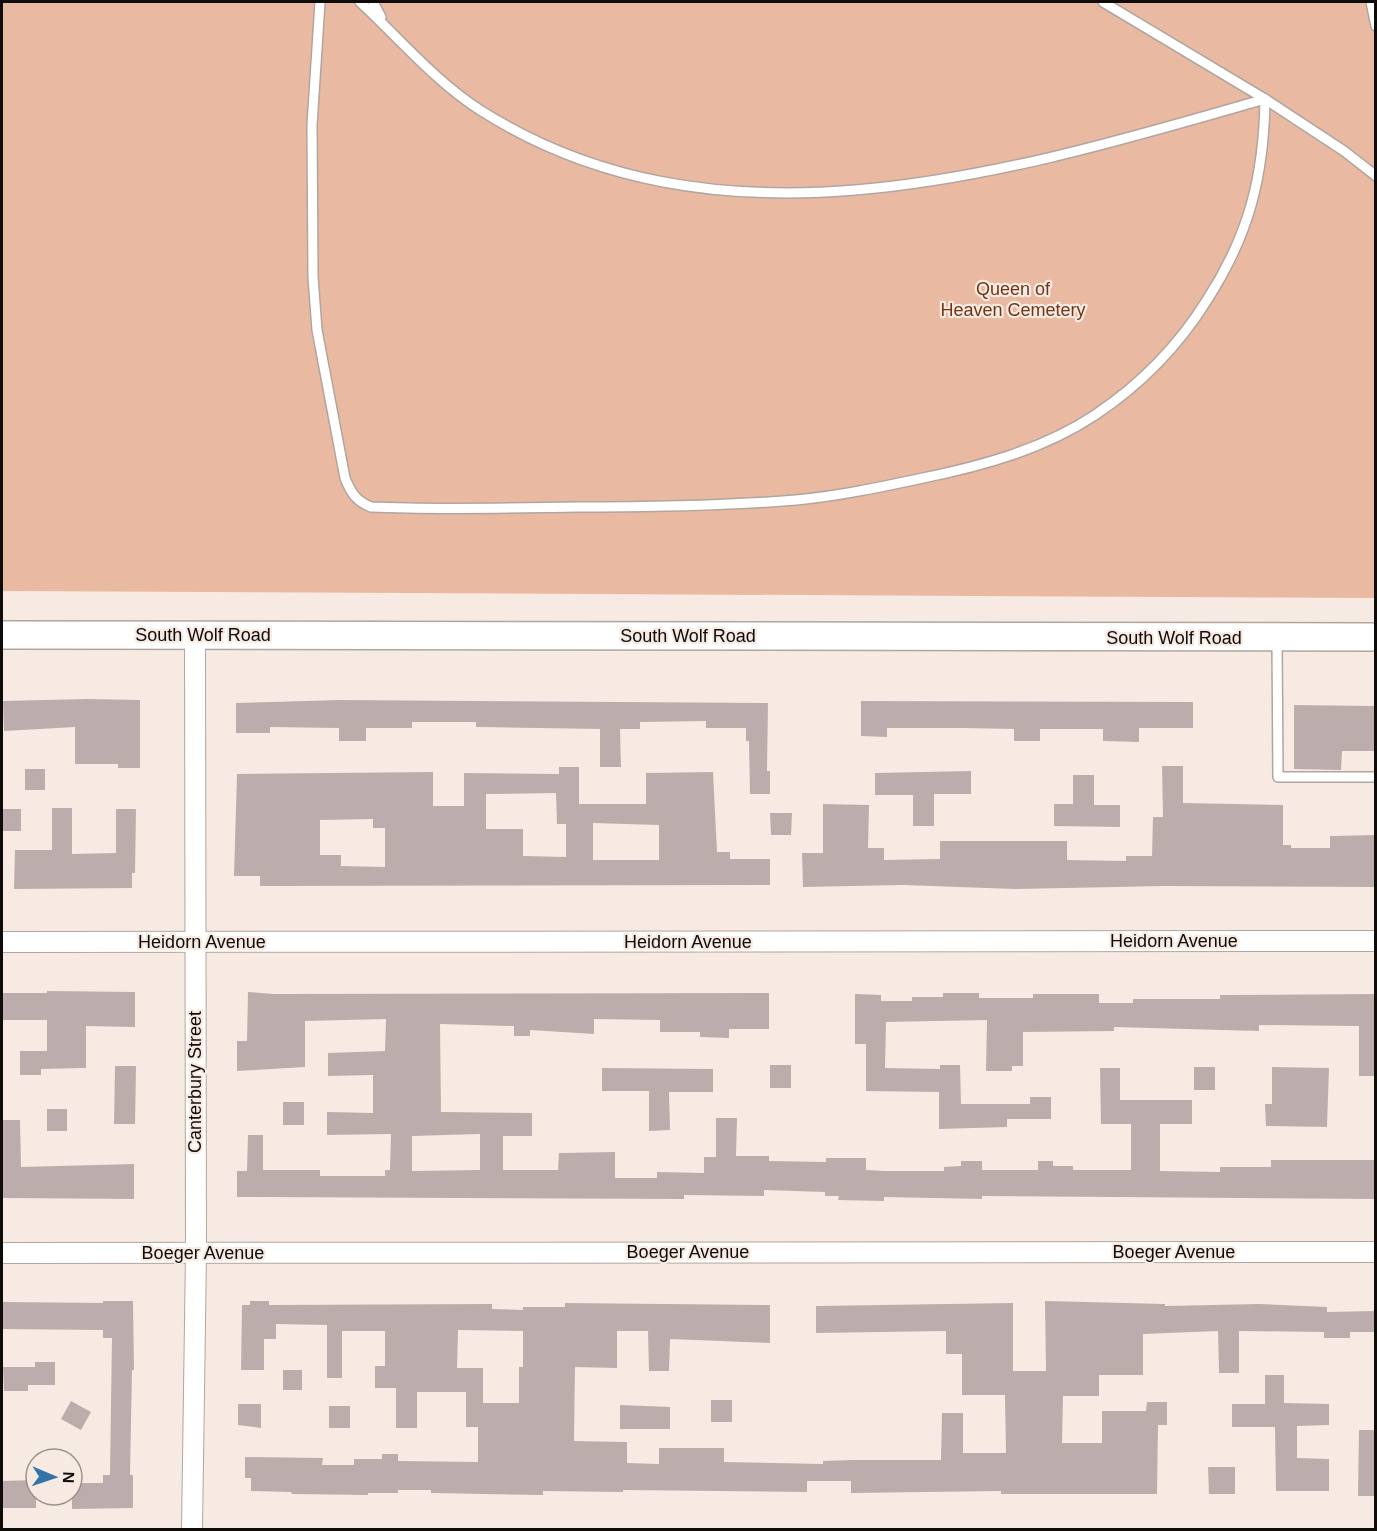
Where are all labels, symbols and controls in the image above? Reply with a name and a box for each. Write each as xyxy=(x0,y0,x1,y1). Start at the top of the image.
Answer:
park label: Queen of Heaven Cemetery xyxy=(940,279,1086,320)
street label: South Wolf Road xyxy=(135,625,271,645)
street label: South Wolf Road xyxy=(620,626,756,646)
street label: South Wolf Road xyxy=(1106,628,1242,648)
street label: Heidorn Avenue xyxy=(1110,931,1238,951)
street label: Heidorn Avenue xyxy=(138,932,266,952)
street label: Heidorn Avenue xyxy=(624,932,752,952)
street label: Canterbury Street xyxy=(185,1011,205,1153)
street label: Boeger Avenue xyxy=(627,1242,749,1262)
street label: Boeger Avenue xyxy=(1113,1242,1235,1262)
street label: Boeger Avenue xyxy=(142,1243,264,1263)
north arrow xyxy=(24,1447,84,1507)
text: N xyxy=(60,1471,77,1484)

